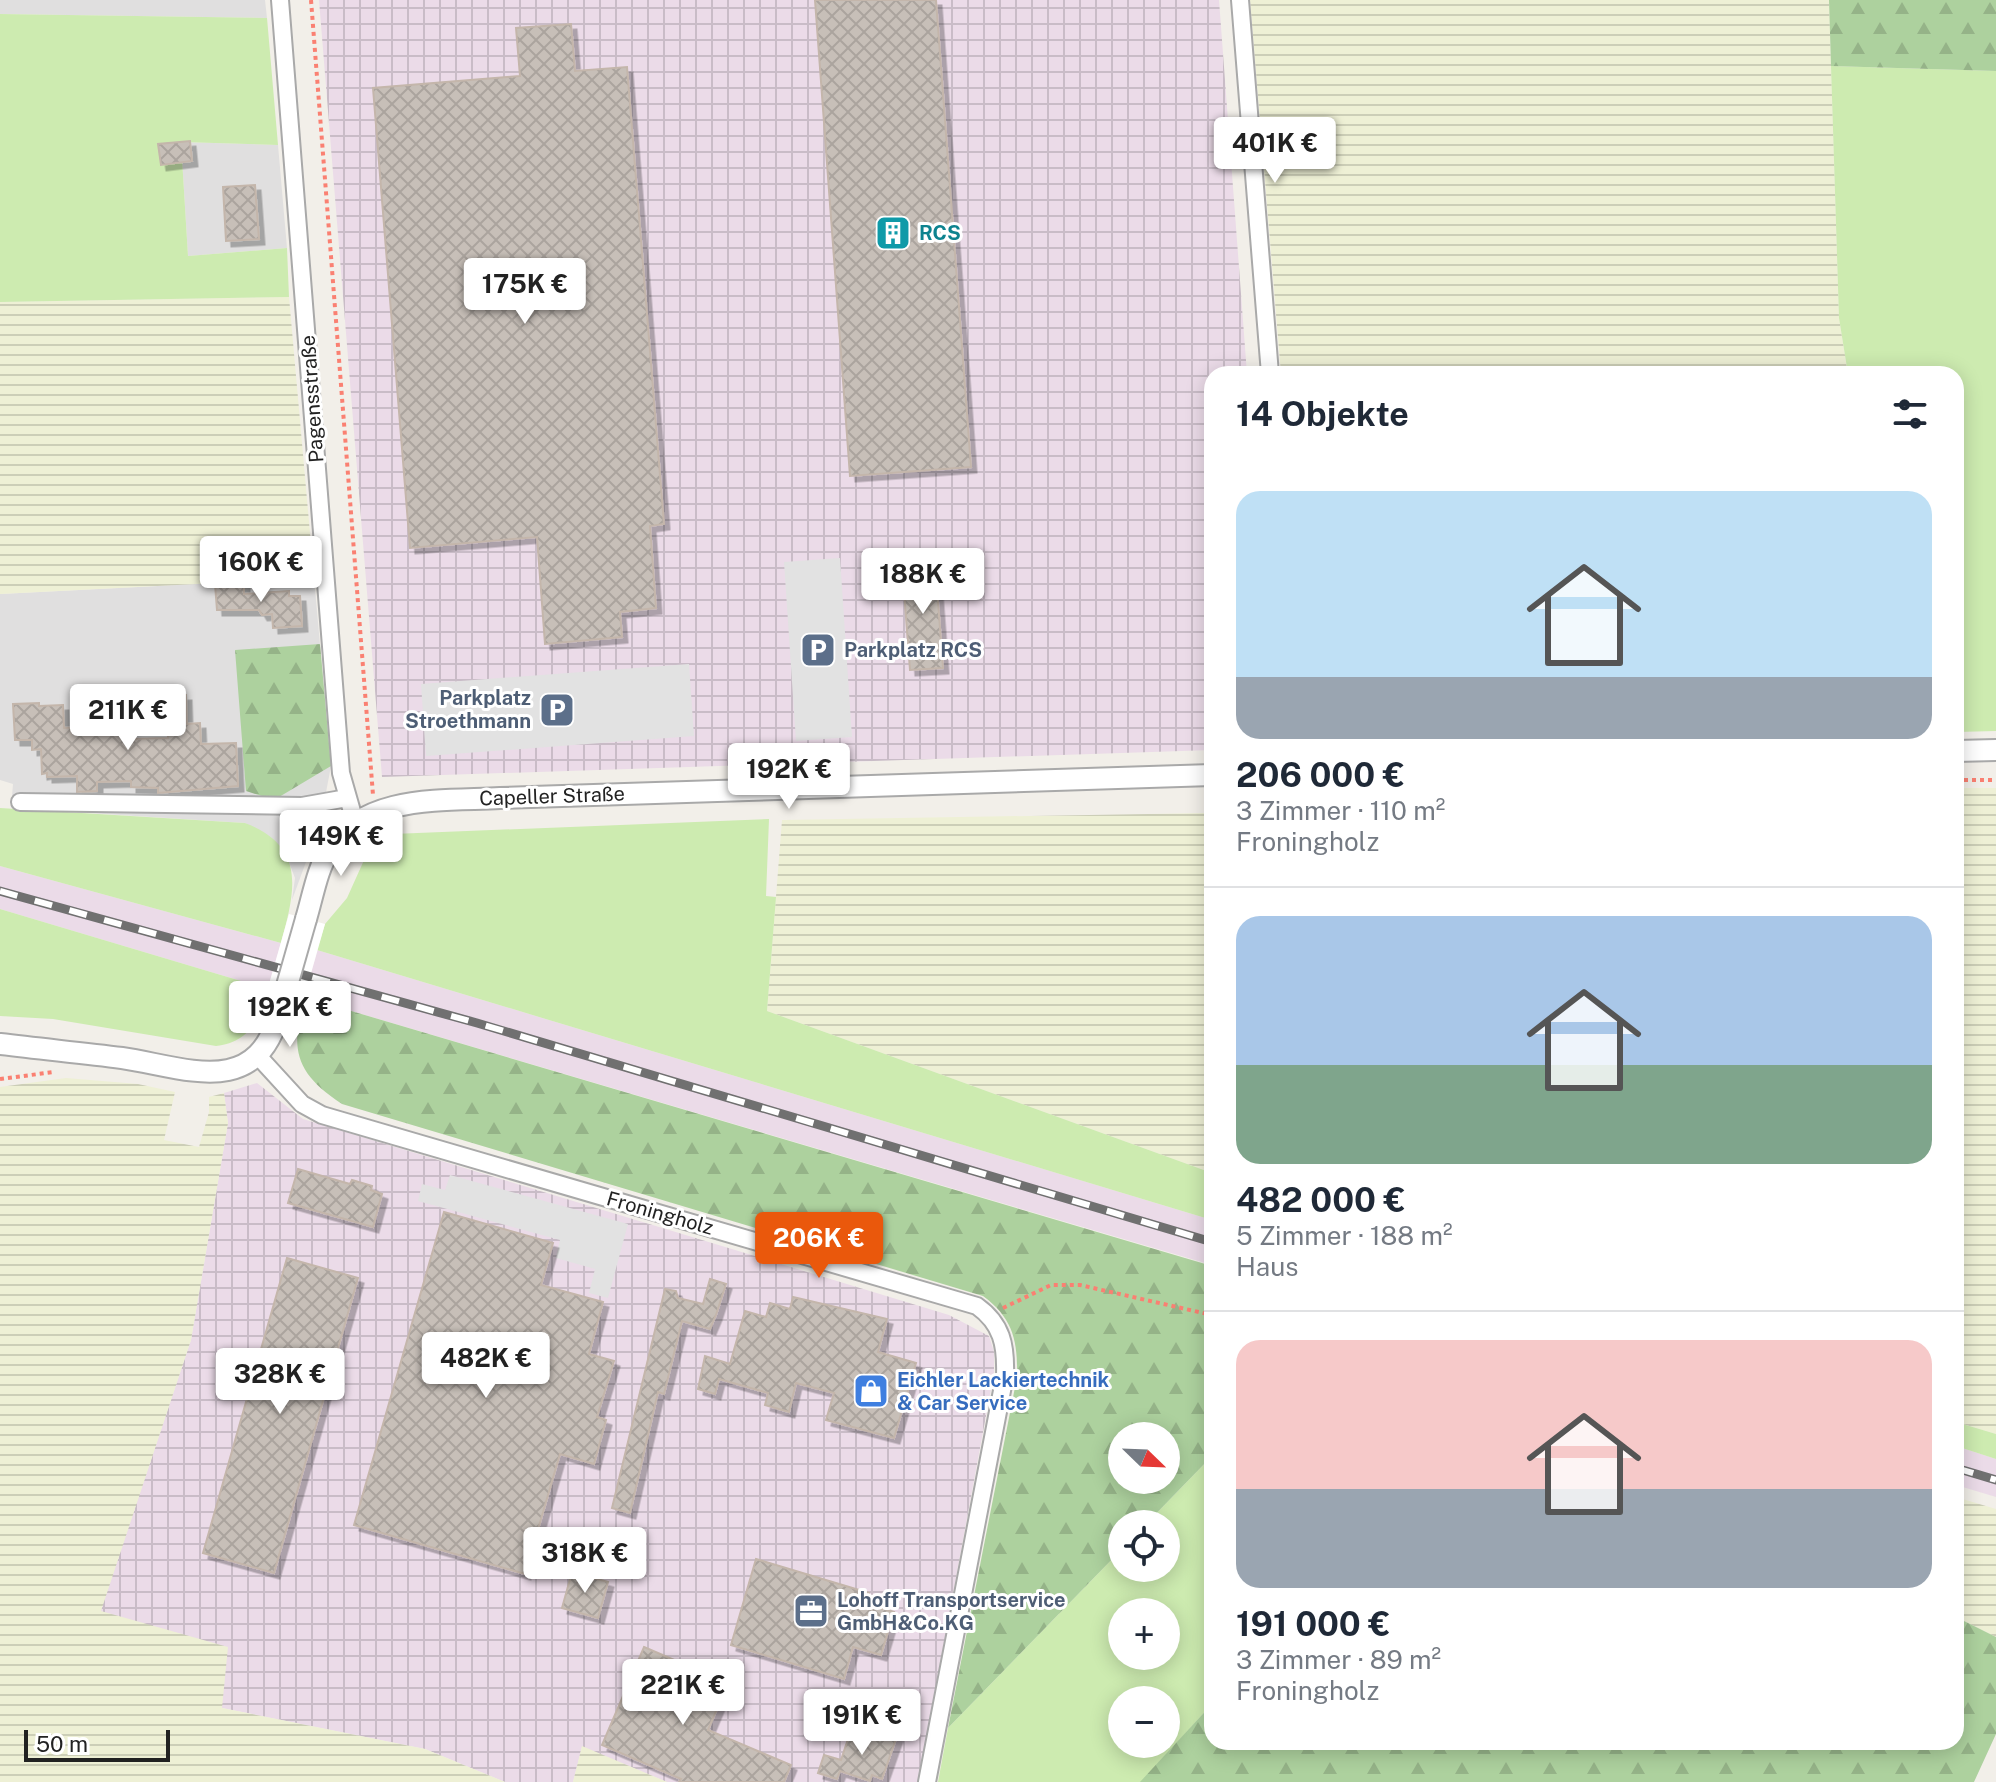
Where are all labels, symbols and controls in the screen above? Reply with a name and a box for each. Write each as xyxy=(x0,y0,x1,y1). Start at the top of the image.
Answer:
pin: 401K € xyxy=(1210,117,1340,185)
text: 401K € xyxy=(1232,127,1318,158)
building icon: RCS xyxy=(874,214,912,252)
place label: RCS xyxy=(919,221,961,245)
pin: 175K € xyxy=(460,258,590,326)
text: 175K € xyxy=(482,268,568,299)
street label: Pagensstraße xyxy=(296,334,328,464)
icon: filters xyxy=(1888,392,1932,436)
text: 14 Objekte xyxy=(1236,394,1409,434)
pin: 160K € xyxy=(196,536,326,604)
icon: home xyxy=(1512,543,1656,687)
text: 160K € xyxy=(218,546,304,577)
pin: 188K € xyxy=(858,548,988,616)
text: 188K € xyxy=(879,558,967,589)
parking icon: Parkplatz RCS xyxy=(799,631,837,669)
place label: Parkplatz RCS xyxy=(844,638,982,662)
pin: 211K € xyxy=(63,684,193,752)
place label: Parkplatz Stroethmann xyxy=(405,686,531,733)
parking icon: Parkplatz Stroethmann xyxy=(538,691,576,729)
text: 211K € xyxy=(88,694,168,725)
pin: 192K € xyxy=(724,743,854,811)
text: 192K € xyxy=(746,753,832,784)
text: 206 000 € xyxy=(1236,755,1405,795)
street label: Capeller Straße xyxy=(479,781,625,811)
text: 3 Zimmer · 110 m² xyxy=(1236,795,1445,826)
pin: 149K € xyxy=(276,810,406,878)
text: 149K € xyxy=(298,820,384,851)
text: Froningholz xyxy=(1236,826,1379,857)
icon: home xyxy=(1512,968,1656,1112)
pin: 192K € xyxy=(225,981,355,1049)
text: 192K € xyxy=(247,991,333,1022)
text: 482 000 € xyxy=(1236,1180,1406,1220)
street label: Froningholz xyxy=(604,1186,716,1240)
pin: 206K € xyxy=(754,1212,884,1280)
text: 5 Zimmer · 188 m² xyxy=(1236,1220,1452,1251)
text: 206K € xyxy=(773,1222,865,1253)
text: Haus xyxy=(1236,1251,1298,1282)
pin: 482K € xyxy=(421,1332,551,1400)
text: 482K € xyxy=(440,1342,532,1373)
pin: 328K € xyxy=(215,1348,345,1416)
text: 328K € xyxy=(234,1358,326,1389)
place label: Eichler Lackiertechnik & Car Service xyxy=(897,1368,1110,1415)
shop icon: Eichler Lackiertechnik & Car Service xyxy=(852,1372,890,1410)
icon: home xyxy=(1512,1392,1656,1536)
north arrow xyxy=(1108,1422,1180,1494)
map controls xyxy=(1108,1422,1180,1758)
button: locate xyxy=(1108,1510,1180,1582)
pin: 318K € xyxy=(520,1527,650,1595)
text: 318K € xyxy=(541,1537,629,1568)
place label: Lohoff Transportservice GmbH&Co.KG xyxy=(837,1588,1066,1635)
office icon: Lohoff Transportservice GmbH&Co.KG xyxy=(792,1592,830,1630)
button: + xyxy=(1108,1598,1180,1670)
text: 191 000 € xyxy=(1236,1604,1391,1644)
text: 3 Zimmer · 89 m² xyxy=(1236,1644,1441,1675)
pin: 221K € xyxy=(618,1659,748,1727)
text: 221K € xyxy=(640,1669,726,1700)
text: Froningholz xyxy=(1236,1675,1379,1706)
button: − xyxy=(1108,1686,1180,1758)
pin: 191K € xyxy=(797,1689,927,1757)
text: 191K € xyxy=(822,1699,902,1730)
scale bar xyxy=(24,1726,170,1762)
text: 50 m xyxy=(36,1731,88,1757)

